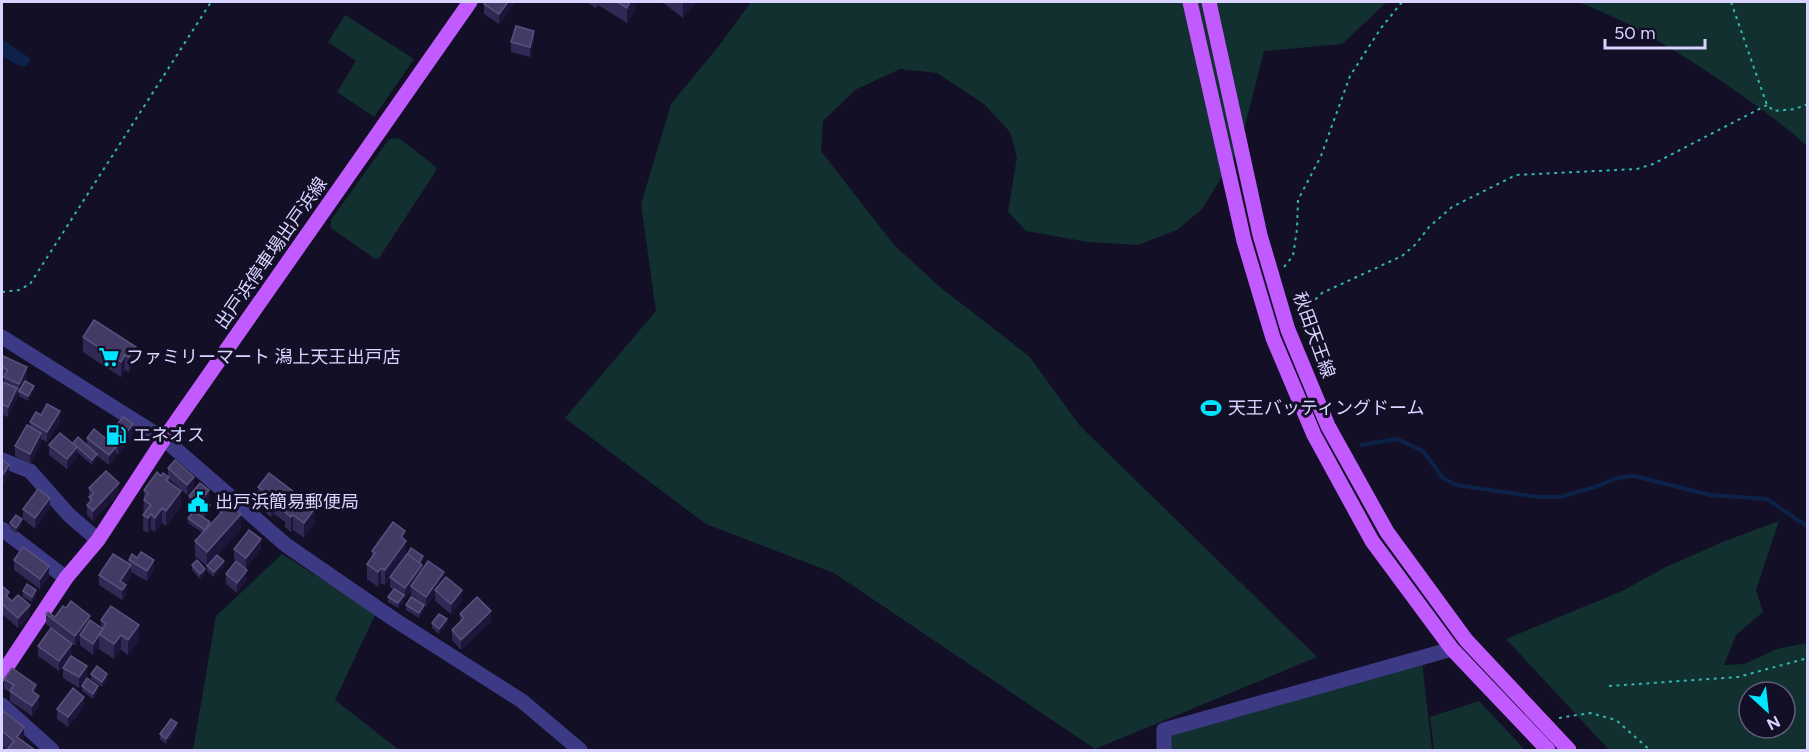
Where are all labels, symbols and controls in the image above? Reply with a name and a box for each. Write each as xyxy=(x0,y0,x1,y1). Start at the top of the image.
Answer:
scale bar xyxy=(1605,12,1706,50)
text: 50 m xyxy=(1614,22,1656,44)
street label: 出戸浜停車場出戸浜線 xyxy=(210,173,332,333)
street label: 秋田天王線 xyxy=(1288,289,1340,381)
supermarket icon: ファミリーマート 潟上天王出戸店 xyxy=(97,345,121,369)
place label: ファミリーマート 潟上天王出戸店 xyxy=(126,346,400,368)
sports icon: 天王バッティングドーム xyxy=(1199,396,1223,420)
place label: 天王バッティングドーム xyxy=(1228,397,1424,419)
fuel station icon: エネオス xyxy=(104,423,128,447)
place label: エネオス xyxy=(133,424,205,446)
public building icon: 出戸浜簡易郵便局 xyxy=(186,490,210,514)
place label: 出戸浜簡易郵便局 xyxy=(215,491,359,513)
north arrow xyxy=(1737,680,1797,740)
text: N xyxy=(1764,712,1783,734)

